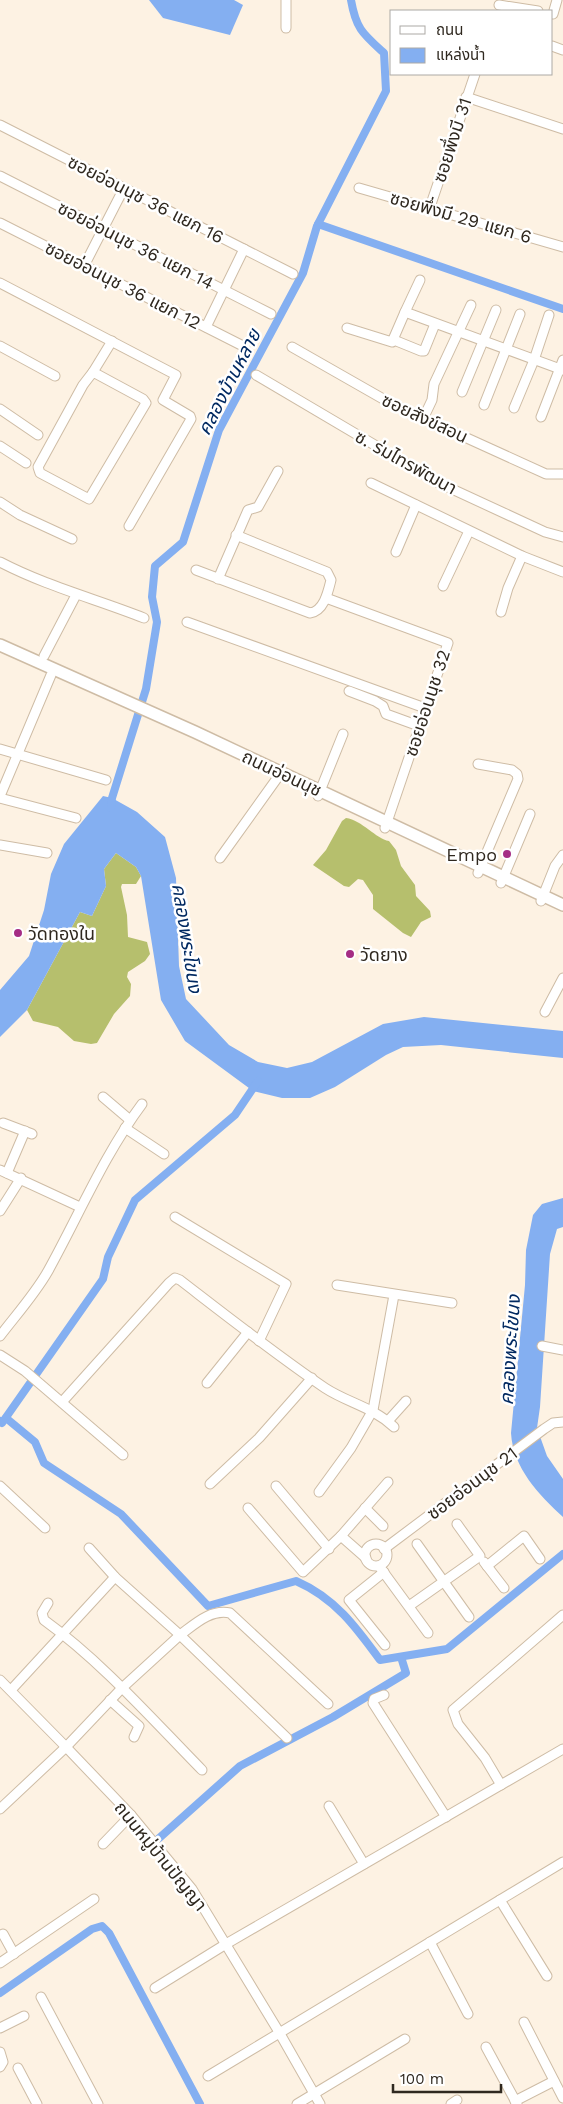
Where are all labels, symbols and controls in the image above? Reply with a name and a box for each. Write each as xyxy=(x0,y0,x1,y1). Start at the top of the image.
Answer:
legend xyxy=(390,10,553,75)
text: ถนน xyxy=(436,21,463,39)
text: แหล่งน้ำ xyxy=(436,44,485,64)
street label: ซอยพึ่งมี 31 xyxy=(427,94,476,185)
street label: ซอยอ่อนนุช 36 แยก 16 xyxy=(64,151,228,248)
street label: ซอยพึ่งมี 29 แยก 6 xyxy=(388,185,535,247)
street label: ซอยอ่อนนุช 36 แยก 14 xyxy=(54,197,218,294)
street label: ซอยอ่อนนุช 36 แยก 12 xyxy=(41,237,204,334)
water label: คลองบ้านหลาย xyxy=(193,324,266,439)
street label: ซอยสังข์สอน xyxy=(379,389,471,447)
street label: ซ. ร่มไทรพัฒนา xyxy=(351,425,461,499)
street label: ซอยอ่อนนุช 32 xyxy=(400,647,455,759)
street label: ถนนอ่อนนุช xyxy=(238,745,325,801)
place label: Empo xyxy=(446,844,497,865)
marker: Empo xyxy=(501,848,513,860)
water label: คลองพระโขนง xyxy=(167,882,207,995)
place label: วัดทองใน xyxy=(28,923,95,944)
marker: วัดทองใน xyxy=(12,927,24,939)
place label: วัดยาง xyxy=(360,944,408,965)
marker: วัดยาง xyxy=(344,948,356,960)
water label: คลองพระโขนง xyxy=(495,1293,525,1406)
street label: ซอยอ่อนนุช 21 xyxy=(423,1442,522,1524)
street label: ถนนหมู่บ้านปัญญา xyxy=(109,1797,212,1916)
scale bar xyxy=(393,2062,500,2094)
text: 100 m xyxy=(400,2070,444,2088)

